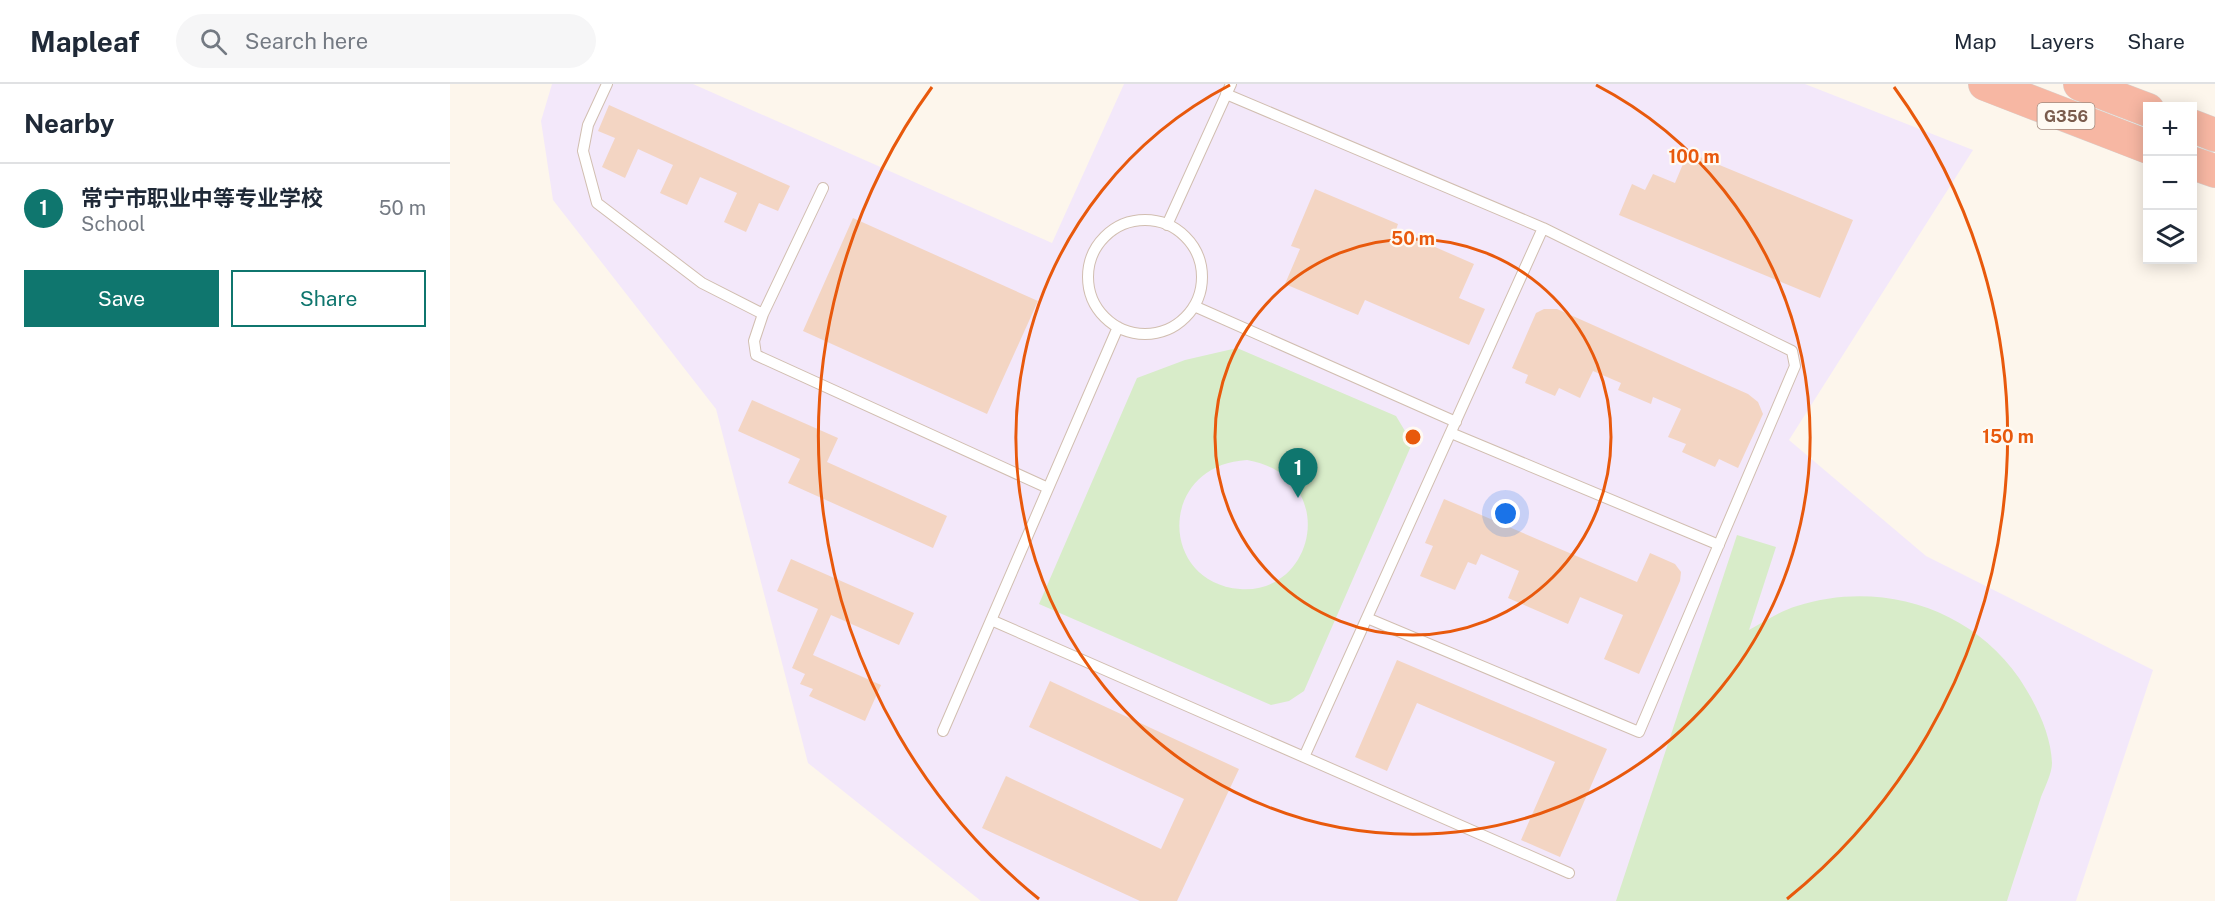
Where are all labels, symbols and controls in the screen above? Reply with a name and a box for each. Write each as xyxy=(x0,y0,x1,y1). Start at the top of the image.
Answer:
search box xyxy=(176,14,596,68)
text: Mapleaf xyxy=(30,25,140,58)
icon: search xyxy=(197,25,230,58)
text: Search here xyxy=(245,28,368,54)
text: Map xyxy=(1954,29,1997,54)
text: Layers xyxy=(2030,29,2094,54)
text: Share xyxy=(2127,29,2185,54)
map controls xyxy=(2143,102,2197,264)
button: + xyxy=(2143,102,2197,156)
road number: G356 xyxy=(2038,103,2094,129)
text: Nearby xyxy=(24,108,114,139)
text: 100 m xyxy=(1668,146,1720,167)
button: − xyxy=(2143,156,2197,210)
text: 常宁市职业中等专业学校 xyxy=(81,185,323,211)
text: 1 xyxy=(39,196,48,220)
text: 50 m xyxy=(379,196,426,220)
button: layers xyxy=(2143,210,2197,264)
text: School xyxy=(81,212,145,236)
text: 50 m xyxy=(1391,228,1435,249)
button: Save xyxy=(24,270,219,327)
button: Share xyxy=(231,270,426,327)
text: 150 m xyxy=(1982,426,2034,447)
centre of rings xyxy=(1403,427,1423,447)
pin: 1 xyxy=(1278,448,1318,498)
your location xyxy=(1491,499,1520,528)

